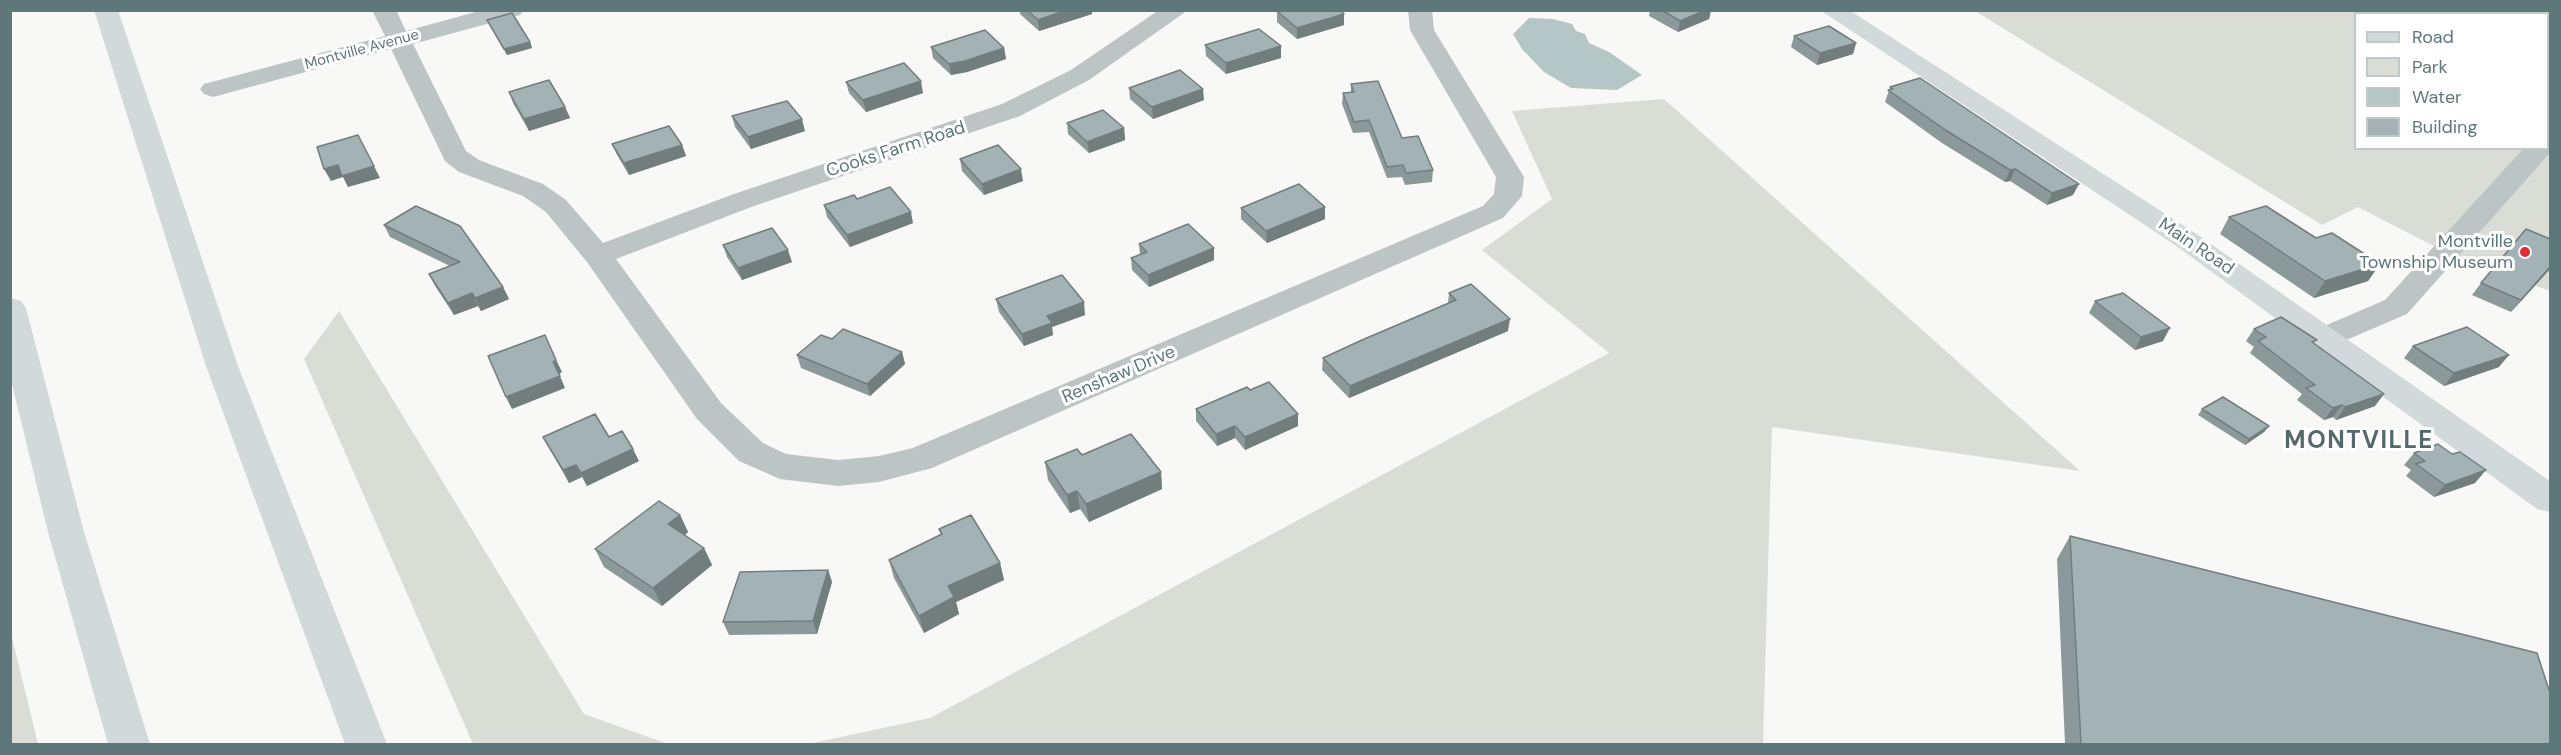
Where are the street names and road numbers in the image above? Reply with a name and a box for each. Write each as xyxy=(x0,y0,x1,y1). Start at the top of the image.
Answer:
street label: Montville Avenue xyxy=(303,26,421,74)
street label: Cooks Farm Road xyxy=(824,117,968,183)
street label: Main Road xyxy=(2154,214,2238,280)
street label: Renshaw Drive xyxy=(1059,341,1179,409)

